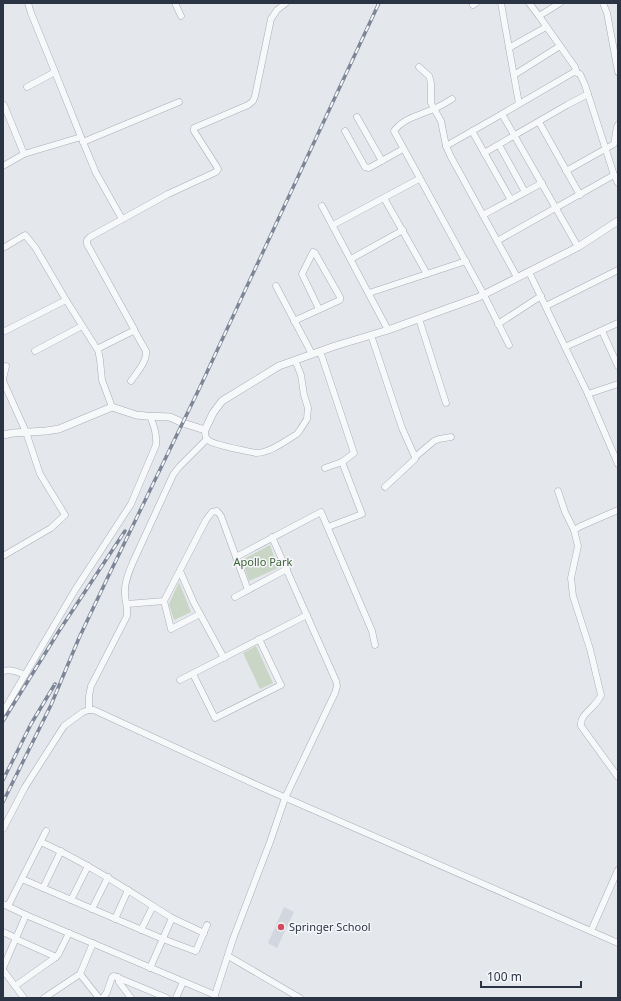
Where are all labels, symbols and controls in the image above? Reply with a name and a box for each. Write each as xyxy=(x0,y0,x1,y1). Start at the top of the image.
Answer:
park label: Apollo Park xyxy=(234,554,293,569)
place label: Springer School xyxy=(289,919,371,934)
marker: Springer School xyxy=(276,922,286,932)
scale bar xyxy=(481,963,581,989)
text: 100 m xyxy=(487,968,522,985)

